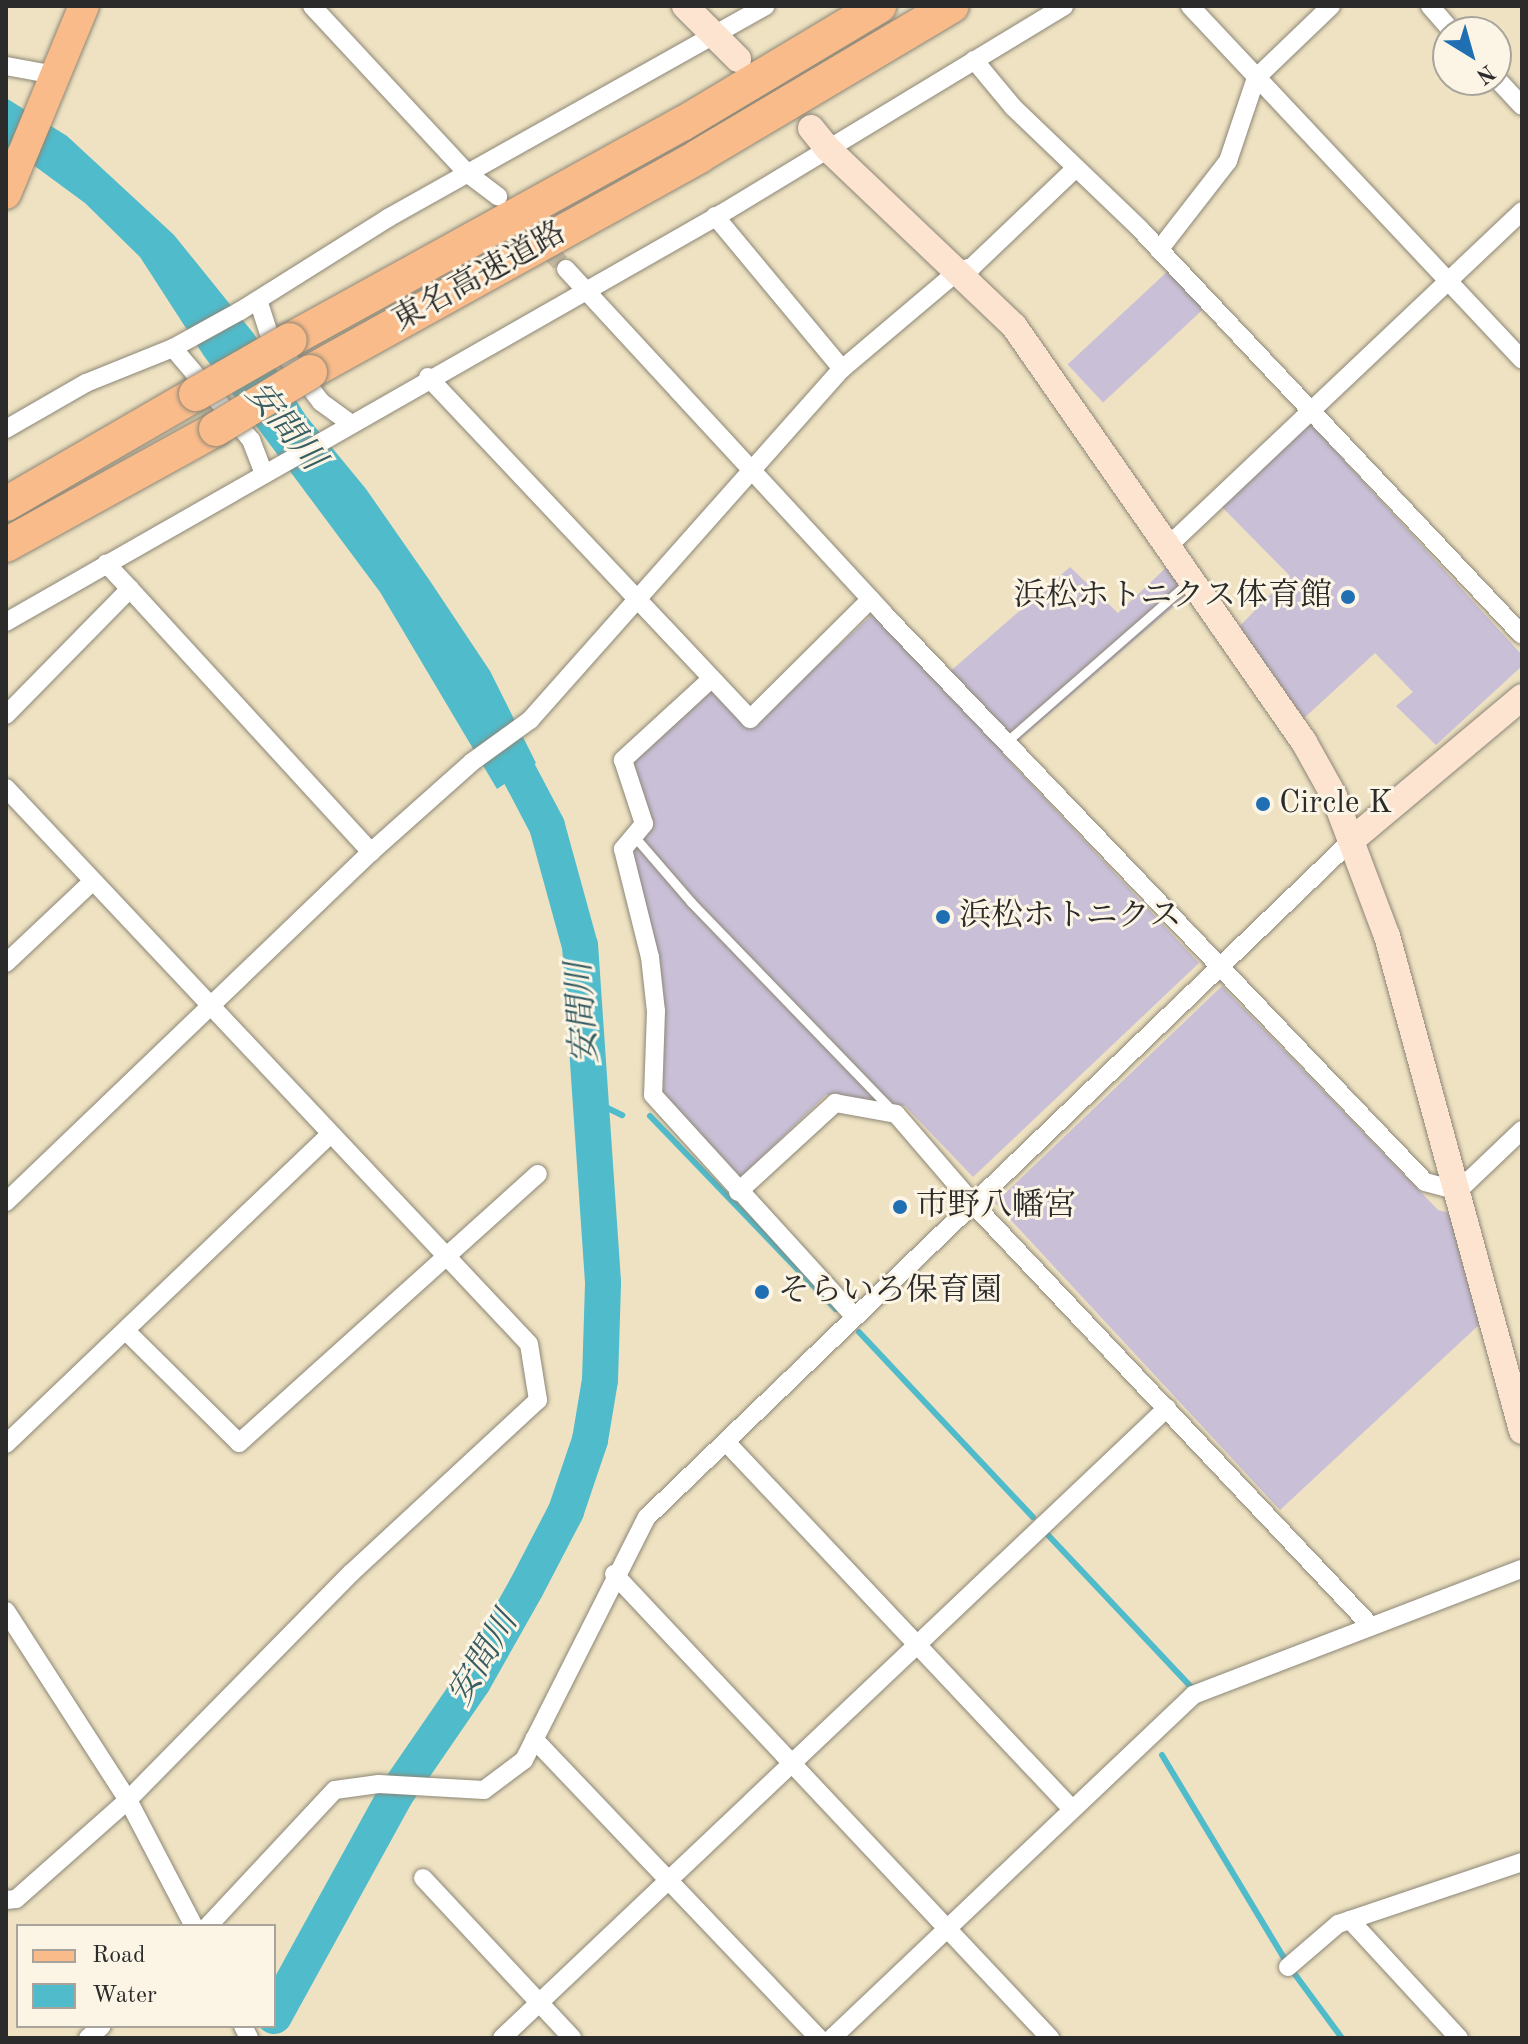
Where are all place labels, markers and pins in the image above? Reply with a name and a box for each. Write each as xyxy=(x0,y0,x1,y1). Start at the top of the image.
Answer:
place label: 浜松ホトニクス体育館 xyxy=(1012,578,1332,616)
marker: 浜松ホトニクス体育館 xyxy=(1339,588,1357,606)
place label: Circle K xyxy=(1279,785,1393,823)
marker: Circle K xyxy=(1254,795,1272,813)
place label: 浜松ホトニクス xyxy=(959,898,1183,936)
marker: 浜松ホトニクス xyxy=(934,908,952,926)
place label: 市野八幡宮 xyxy=(916,1188,1076,1226)
marker: 市野八幡宮 xyxy=(891,1198,909,1216)
place label: そらいろ保育園 xyxy=(778,1273,1002,1311)
marker: そらいろ保育園 xyxy=(753,1283,771,1301)

